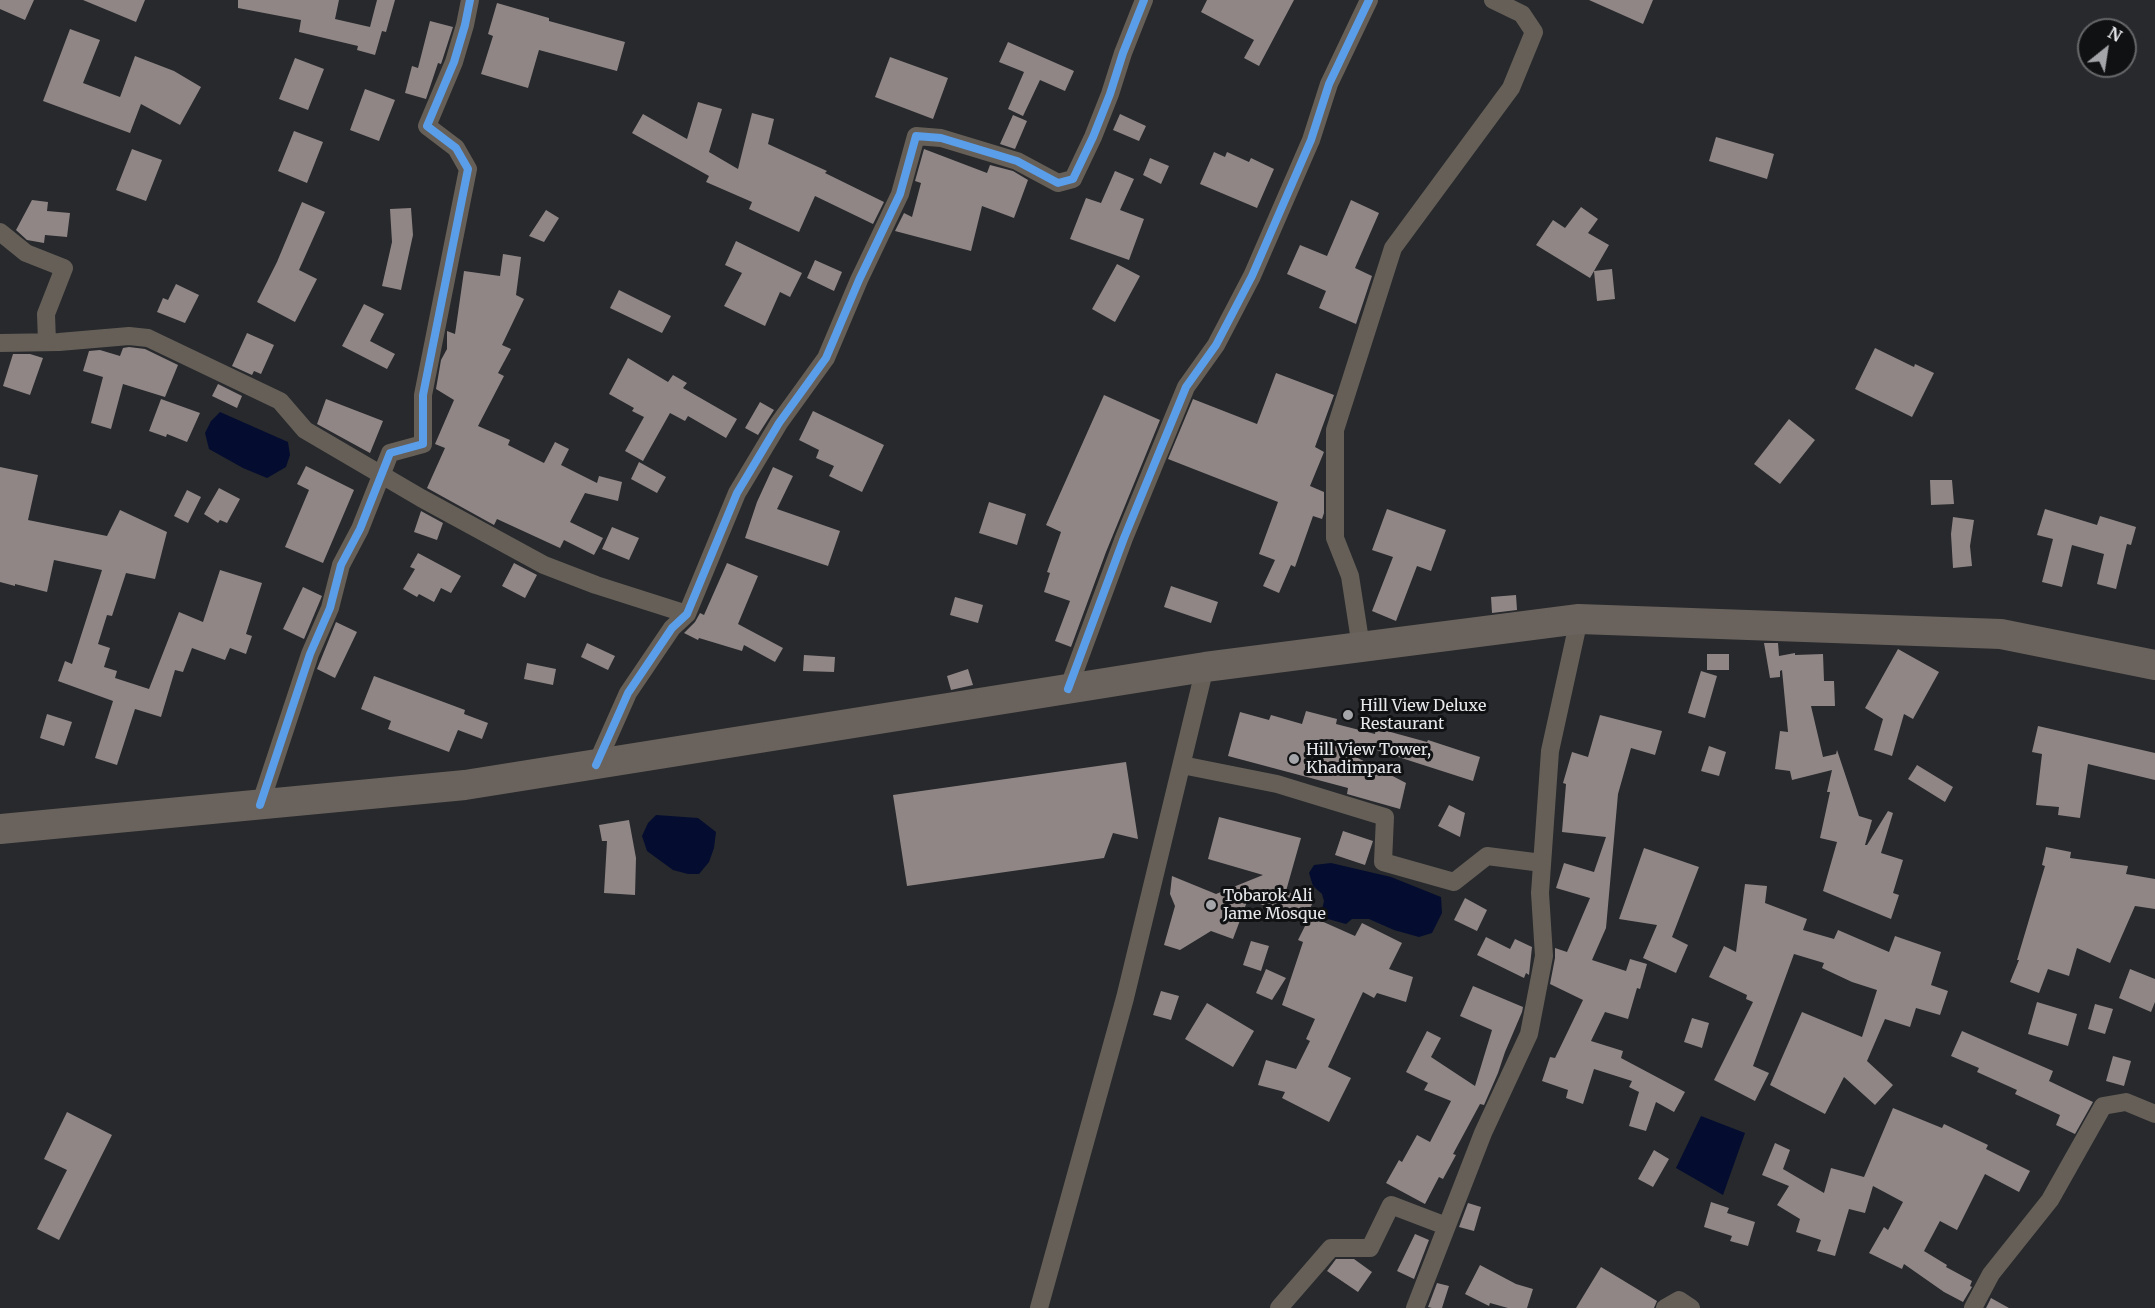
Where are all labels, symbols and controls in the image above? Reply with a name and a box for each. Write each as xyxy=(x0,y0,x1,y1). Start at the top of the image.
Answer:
north arrow xyxy=(2077,18,2137,78)
text: N xyxy=(2105,22,2125,46)
place label: Hill View Deluxe Restaurant xyxy=(1360,696,1486,734)
marker: Hill View Deluxe Restaurant xyxy=(1341,708,1355,722)
place label: Hill View Tower, Khadimpara xyxy=(1306,740,1431,778)
marker: Hill View Tower, Khadimpara xyxy=(1287,752,1301,766)
place label: Tobarok Ali Jame Mosque xyxy=(1223,886,1326,924)
marker: Tobarok Ali Jame Mosque xyxy=(1204,898,1218,912)

